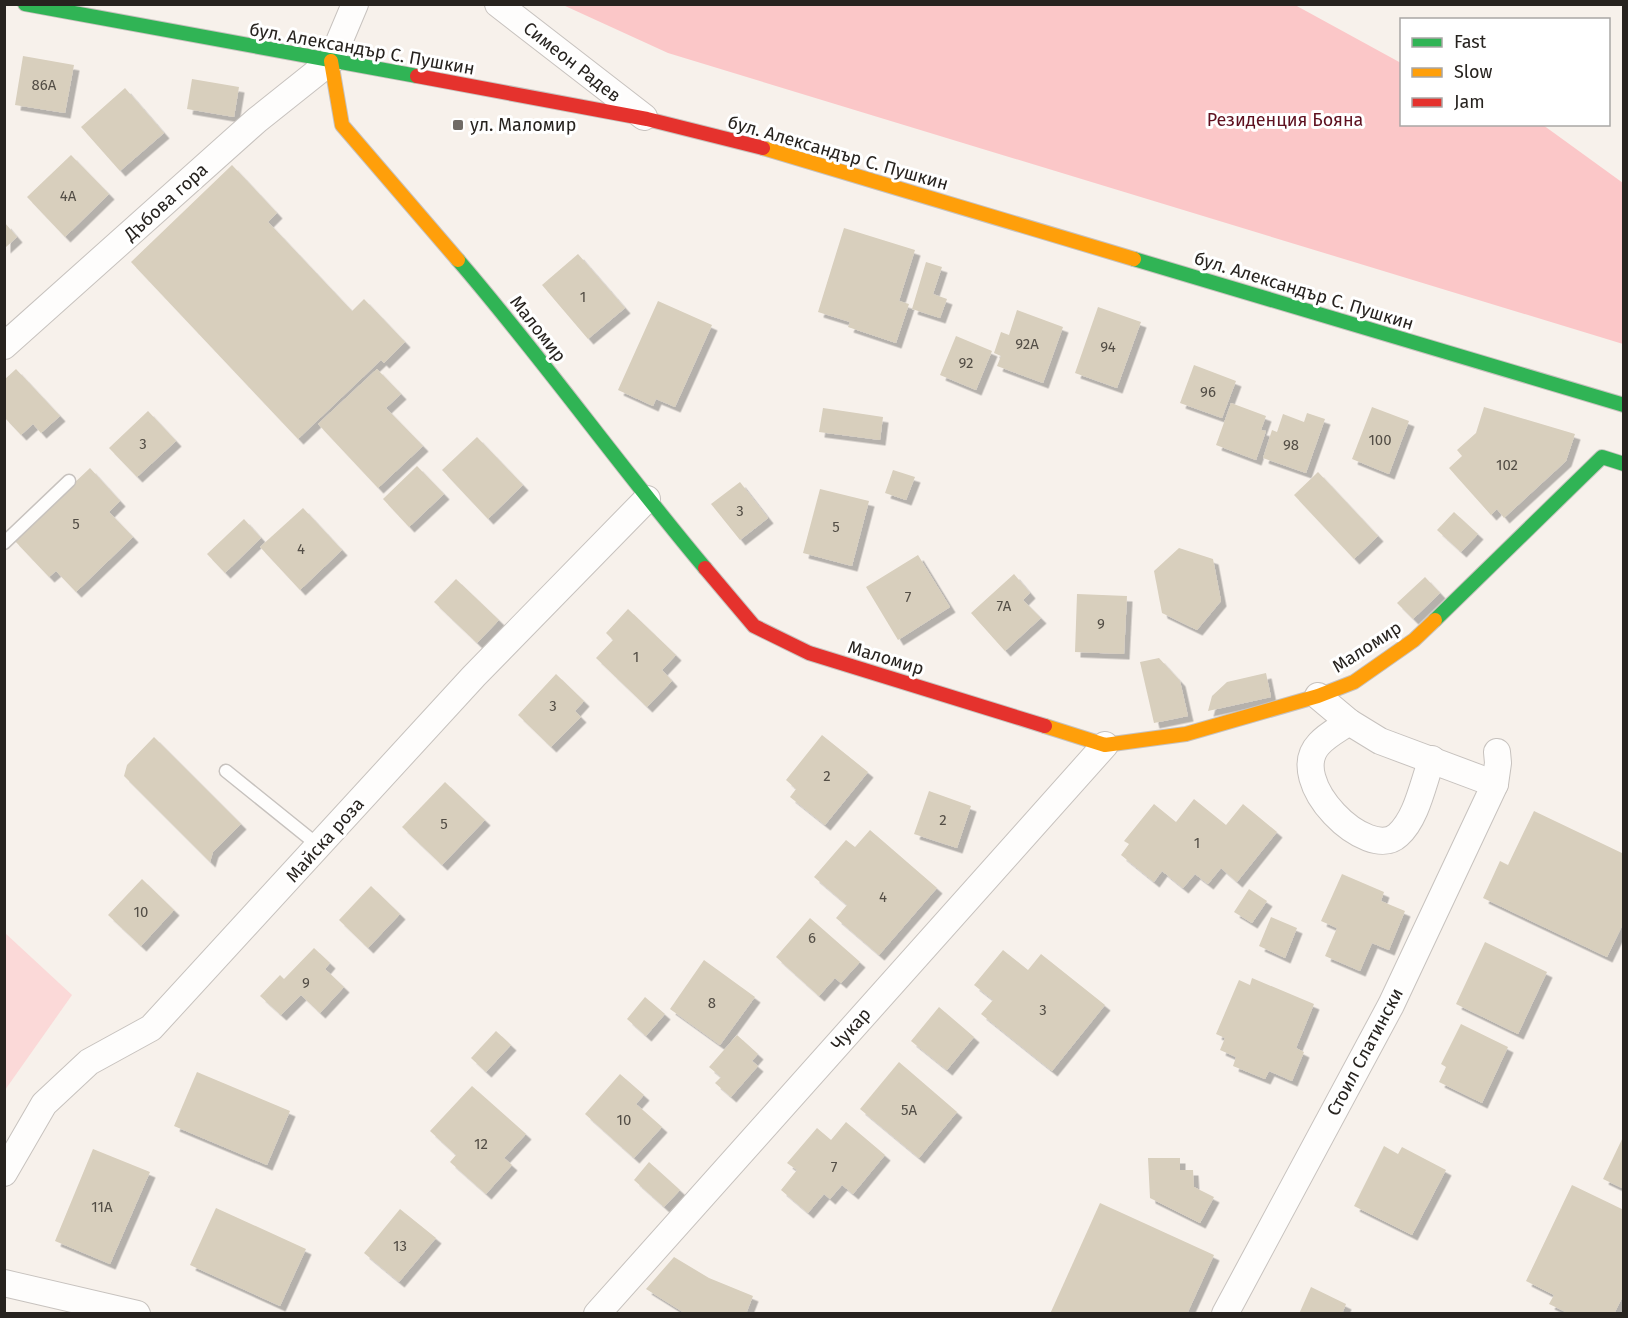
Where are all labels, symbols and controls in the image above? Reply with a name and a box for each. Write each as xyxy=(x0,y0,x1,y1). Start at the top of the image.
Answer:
street label: Симеон Радев xyxy=(519,17,625,107)
street label: бул. Александър С. Пушкин xyxy=(248,18,476,80)
legend xyxy=(1400,18,1610,126)
text: Fast xyxy=(1454,31,1487,53)
text: Slow xyxy=(1454,61,1493,83)
house number: 86А xyxy=(32,76,57,94)
text: Jam xyxy=(1454,91,1485,113)
park label: Резиденция Бояна xyxy=(1207,109,1363,131)
street label: бул. Александър С. Пушкин xyxy=(725,111,951,195)
place label: ул. Маломир xyxy=(470,114,576,136)
marker: ул. Маломир xyxy=(451,118,465,132)
street label: Дъбова гора xyxy=(119,159,212,246)
house number: 4А xyxy=(60,187,77,205)
street label: бул. Александър С. Пушкин xyxy=(1192,247,1416,335)
house number: 1 xyxy=(580,288,586,306)
street label: Маломир xyxy=(505,291,571,367)
house number: 92А xyxy=(1015,335,1039,353)
house number: 94 xyxy=(1100,338,1116,356)
house number: 92 xyxy=(959,354,973,372)
house number: 96 xyxy=(1200,383,1216,401)
house number: 100 xyxy=(1368,431,1392,449)
house number: 3 xyxy=(139,435,147,453)
house number: 98 xyxy=(1283,436,1299,454)
house number: 102 xyxy=(1496,456,1518,474)
house number: 3 xyxy=(736,502,744,520)
house number: 5 xyxy=(72,515,80,533)
house number: 5 xyxy=(832,518,840,536)
house number: 4 xyxy=(297,540,305,558)
house number: 7 xyxy=(905,588,912,606)
house number: 7А xyxy=(997,597,1012,615)
house number: 9 xyxy=(1097,615,1105,633)
street label: Маломир xyxy=(1328,616,1406,678)
street label: Маломир xyxy=(845,636,927,680)
house number: 1 xyxy=(633,648,639,666)
house number: 3 xyxy=(549,697,557,715)
house number: 2 xyxy=(823,767,831,785)
street label: Майска роза xyxy=(281,793,369,887)
house number: 2 xyxy=(939,811,947,829)
house number: 5 xyxy=(440,815,448,833)
house number: 1 xyxy=(1194,834,1200,852)
house number: 4 xyxy=(879,888,887,906)
house number: 10 xyxy=(134,903,148,921)
house number: 6 xyxy=(808,929,816,947)
house number: 9 xyxy=(302,974,310,992)
street label: Стоил Слатински xyxy=(1322,984,1408,1120)
house number: 8 xyxy=(708,994,716,1012)
house number: 3 xyxy=(1039,1001,1047,1019)
street label: Чукар xyxy=(826,1003,876,1055)
house number: 5А xyxy=(901,1101,917,1119)
house number: 10 xyxy=(617,1111,631,1129)
house number: 12 xyxy=(474,1135,488,1153)
house number: 7 xyxy=(831,1158,838,1176)
house number: 11А xyxy=(91,1198,113,1216)
house number: 13 xyxy=(393,1237,407,1255)

